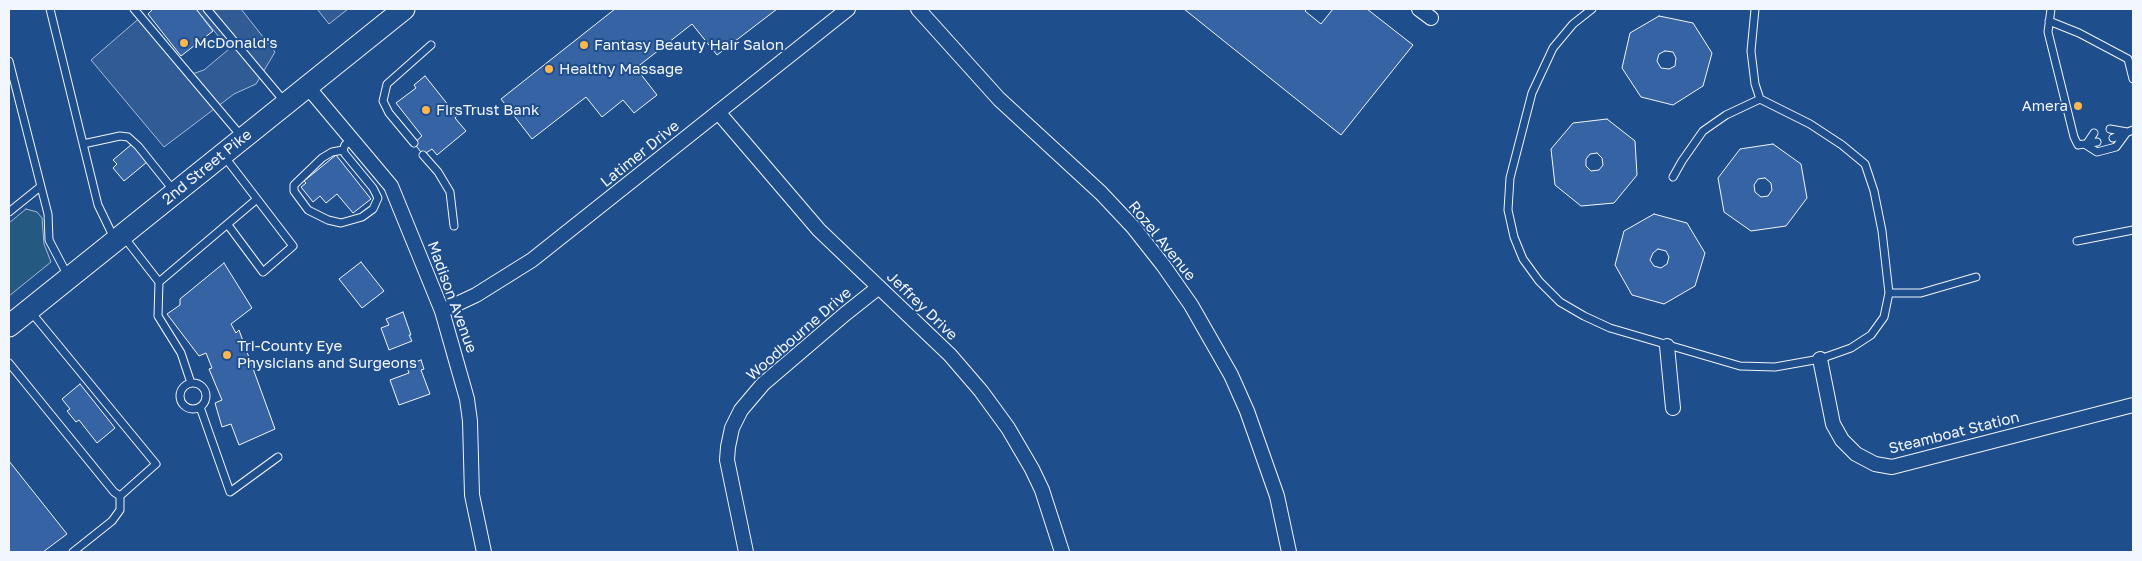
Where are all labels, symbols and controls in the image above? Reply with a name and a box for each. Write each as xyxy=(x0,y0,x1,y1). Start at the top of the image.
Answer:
place label: McDonald's xyxy=(194,34,277,52)
place label: Fantasy Beauty Hair Salon xyxy=(594,36,784,54)
marker: McDonald's xyxy=(178,37,190,49)
marker: Fantasy Beauty Hair Salon xyxy=(578,39,590,51)
place label: Healthy Massage xyxy=(559,60,683,78)
marker: Healthy Massage xyxy=(543,63,555,75)
place label: Amera xyxy=(2022,97,2068,115)
marker: Amera xyxy=(2072,100,2084,112)
place label: FirsTrust Bank xyxy=(436,101,540,119)
marker: FirsTrust Bank xyxy=(420,104,432,116)
street label: Latimer Drive xyxy=(597,117,683,191)
street label: 2nd Street Pike xyxy=(159,125,255,209)
street label: Rozel Avenue xyxy=(1125,198,1199,284)
street label: Madison Avenue xyxy=(423,239,481,355)
street label: Jeffrey Drive xyxy=(883,268,961,344)
street label: Woodbourne Drive xyxy=(743,284,855,384)
place label: Tri-County Eye Physicians and Surgeons xyxy=(237,337,417,372)
marker: Tri-County Eye Physicians and Surgeons xyxy=(221,349,233,361)
street label: Steamboat Station xyxy=(1887,408,2021,458)

